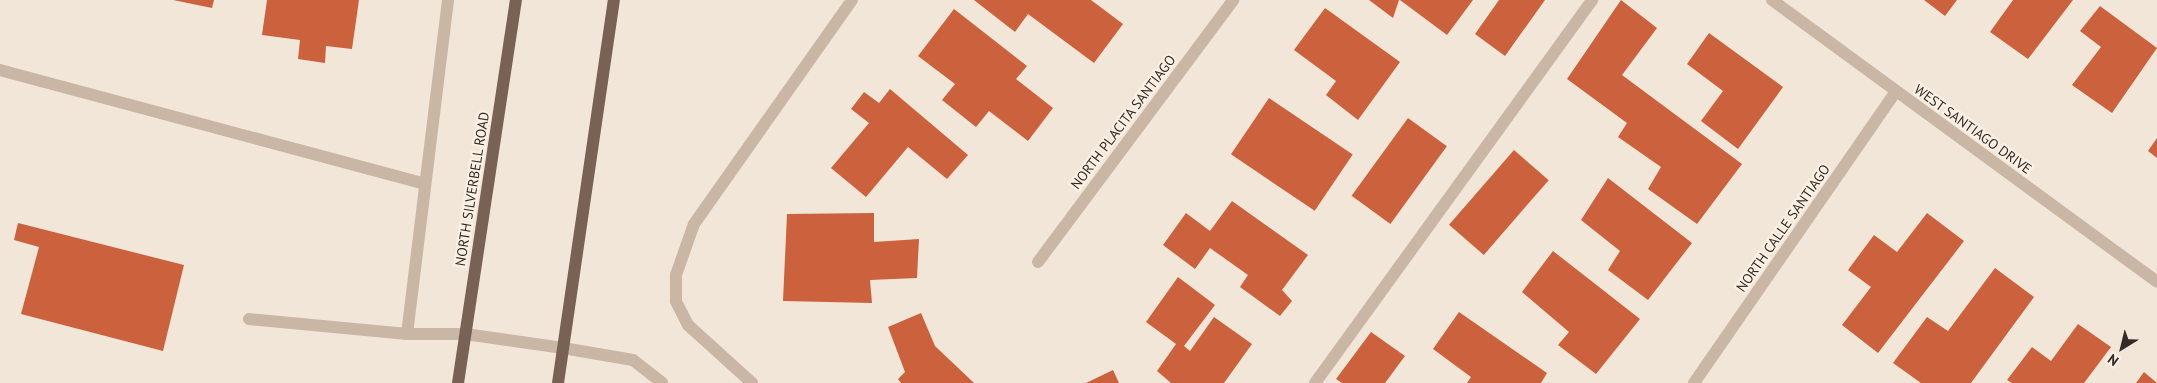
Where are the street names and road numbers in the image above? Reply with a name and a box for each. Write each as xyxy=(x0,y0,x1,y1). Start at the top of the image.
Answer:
street label: NORTH PLACITA SANTIAGO xyxy=(1067,51,1179,193)
street label: WEST SANTIAGO DRIVE xyxy=(1911,81,2035,177)
street label: NORTH SILVERBELL ROAD xyxy=(451,110,493,268)
street label: NORTH CALLE SANTIAGO xyxy=(1733,161,1833,295)

